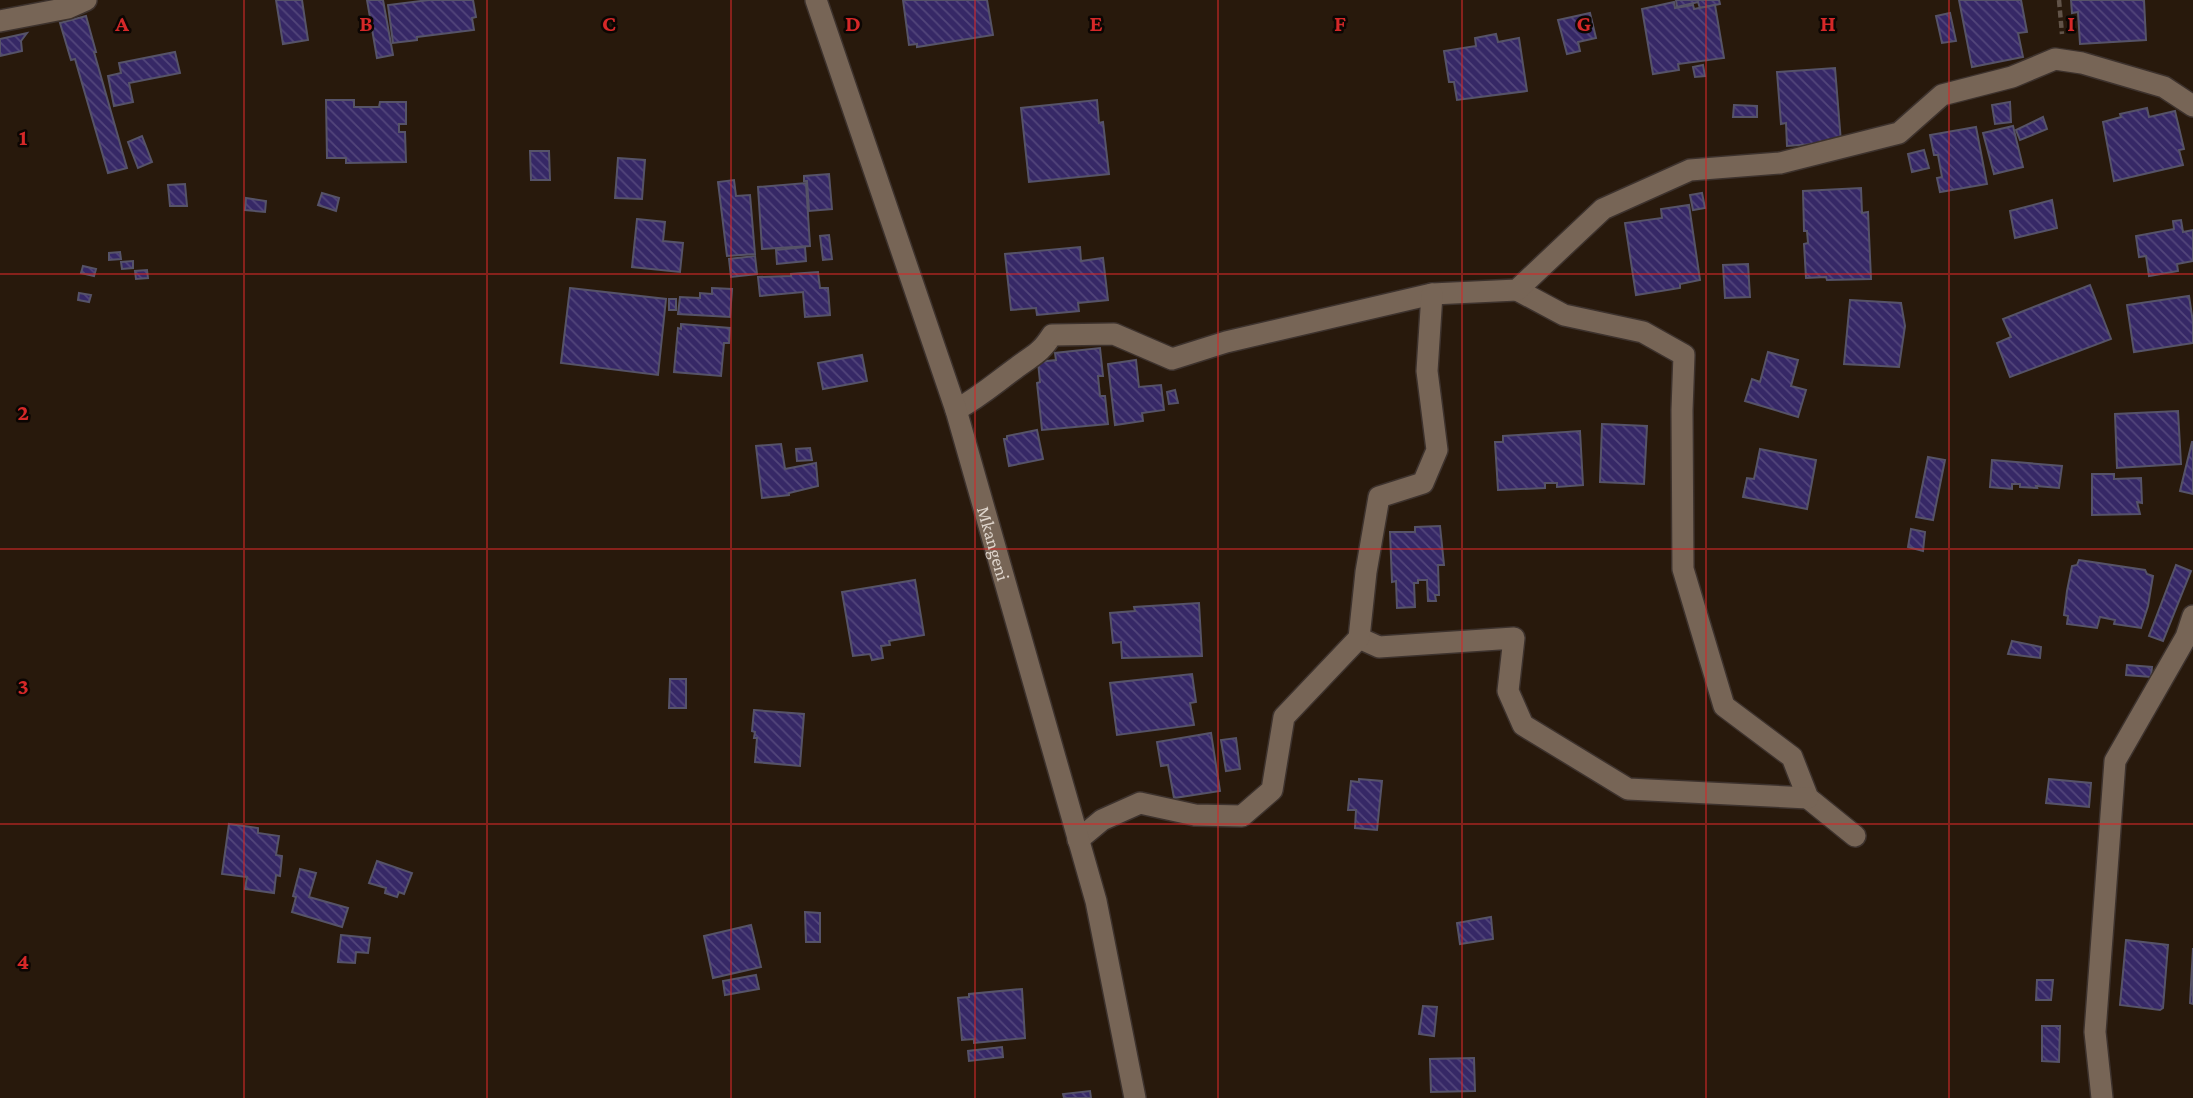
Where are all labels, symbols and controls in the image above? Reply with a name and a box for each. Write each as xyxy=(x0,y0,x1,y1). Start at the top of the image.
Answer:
text: A xyxy=(114,10,129,36)
text: B xyxy=(359,10,373,36)
text: C xyxy=(602,10,616,36)
text: D xyxy=(845,10,861,36)
text: E xyxy=(1089,10,1103,36)
text: F xyxy=(1334,10,1346,36)
text: G xyxy=(1577,10,1592,36)
text: H xyxy=(1820,10,1836,36)
text: I xyxy=(2067,10,2075,36)
text: 1 xyxy=(19,124,28,150)
text: 2 xyxy=(17,399,29,425)
street label: Mkangeni xyxy=(973,504,1015,583)
text: 3 xyxy=(17,673,29,699)
text: 4 xyxy=(17,948,29,974)

